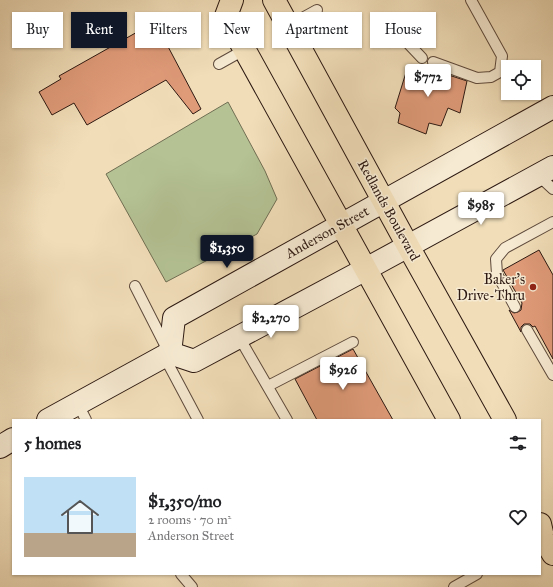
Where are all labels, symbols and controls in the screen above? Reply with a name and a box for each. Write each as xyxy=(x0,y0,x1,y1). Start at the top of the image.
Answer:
chip: Buy xyxy=(12,12,63,48)
chip: Rent xyxy=(71,12,127,48)
chip: Filters xyxy=(135,12,201,48)
chip: New xyxy=(209,12,264,48)
chip: Apartment xyxy=(272,12,362,48)
chip: House xyxy=(370,12,436,48)
map controls xyxy=(501,60,541,100)
button: locate xyxy=(501,60,541,100)
pin: $772 xyxy=(404,64,452,98)
text: $772 xyxy=(414,69,442,85)
street label: Redlands Boulevard xyxy=(354,157,423,264)
pin: $985 xyxy=(457,192,505,226)
text: $985 xyxy=(467,197,495,213)
street label: Anderson Street xyxy=(282,202,372,263)
pin: $1,350 xyxy=(194,235,260,269)
text: $1,350 xyxy=(209,240,245,256)
place label: Baker's Drive-Thru xyxy=(457,271,526,304)
marker: Baker's Drive-Thru xyxy=(528,282,538,292)
pin: $2,270 xyxy=(238,305,304,339)
text: $2,270 xyxy=(252,310,290,326)
pin: $926 xyxy=(319,357,367,391)
text: $926 xyxy=(329,362,357,378)
icon: filters xyxy=(507,432,529,454)
text: 5 homes xyxy=(24,433,81,454)
text: $1,350/mo xyxy=(148,491,221,512)
icon: home xyxy=(56,493,104,541)
icon: heart xyxy=(507,506,529,528)
text: 2 rooms · 70 m² xyxy=(148,512,231,528)
text: Anderson Street xyxy=(148,528,234,544)

